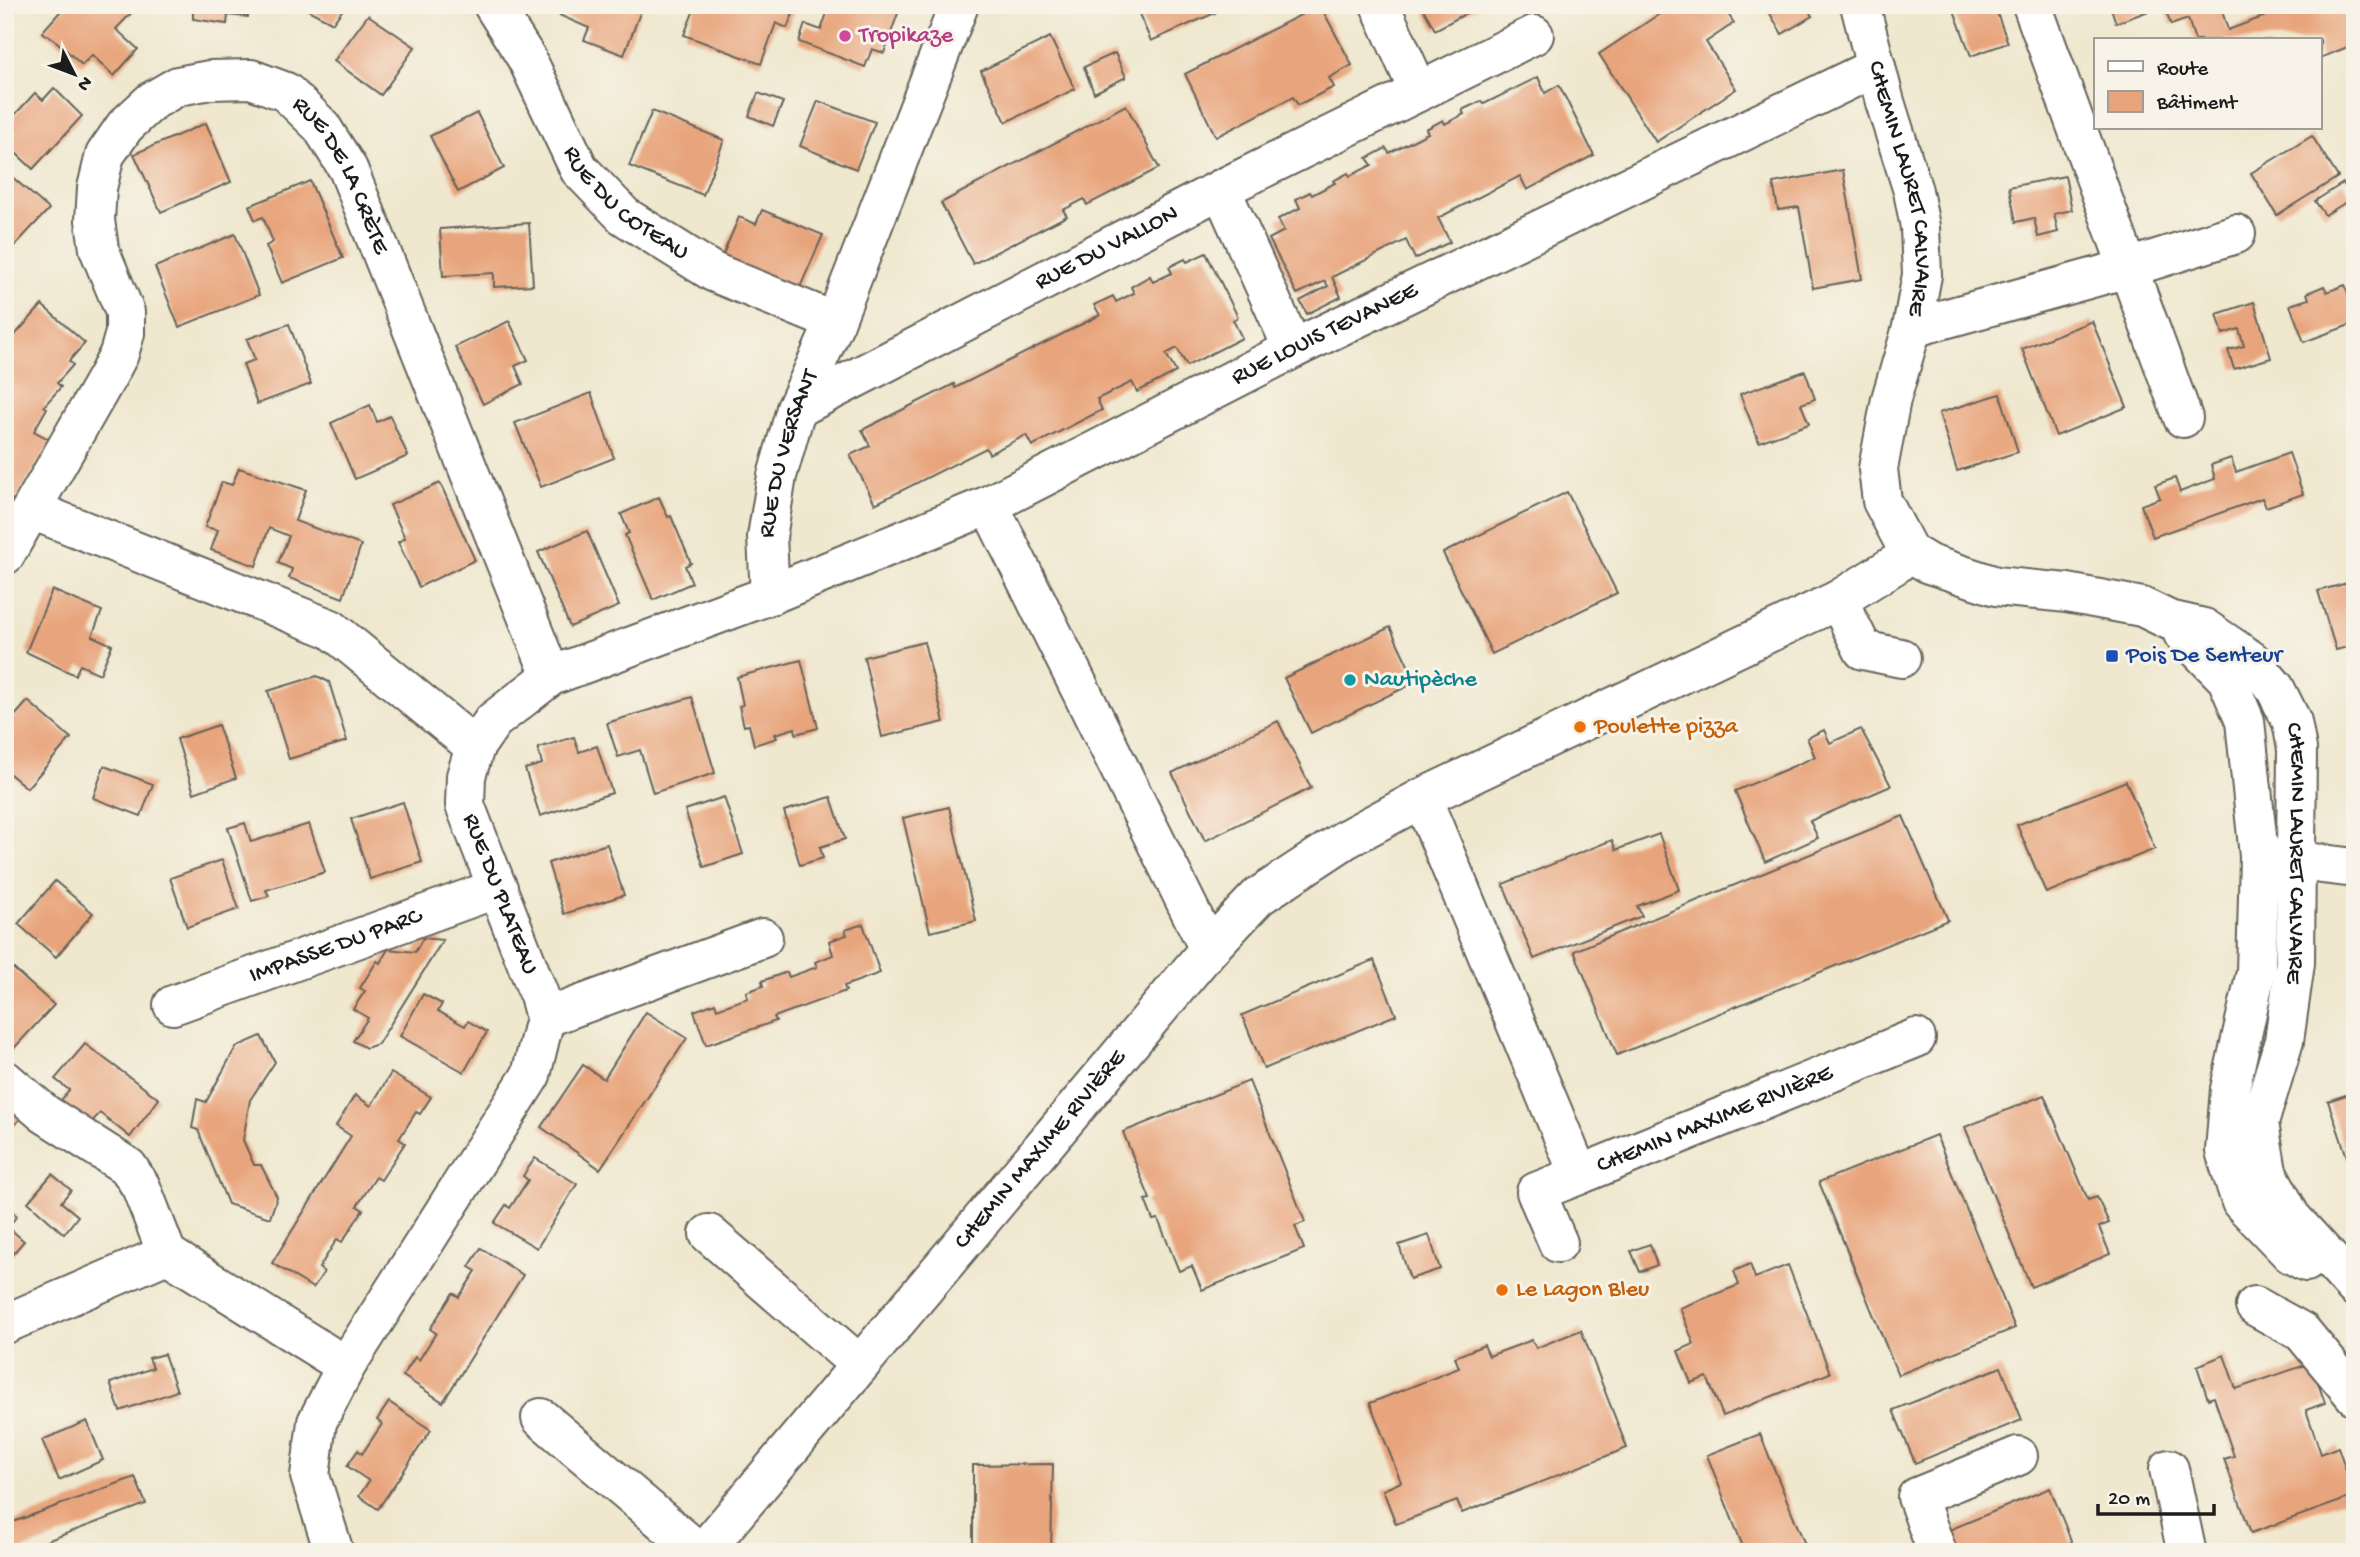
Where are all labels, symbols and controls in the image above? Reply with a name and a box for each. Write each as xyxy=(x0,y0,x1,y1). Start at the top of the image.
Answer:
place label: Tropikaze xyxy=(857,22,954,51)
marker: Tropikaze xyxy=(837,28,853,44)
north arrow xyxy=(38,38,108,108)
legend xyxy=(2094,38,2322,130)
street label: CHEMIN LAURET CALVAIRE xyxy=(1860,58,1937,320)
text: Route xyxy=(2157,58,2209,83)
text: N xyxy=(71,71,97,95)
street label: RUE DE LA CRÈTE xyxy=(285,91,395,259)
text: Bâtiment xyxy=(2156,92,2239,117)
street label: RUE DU COTEAU xyxy=(556,142,694,267)
street label: RUE DU VALLON xyxy=(1030,199,1183,297)
street label: RUE LOUIS TEVANEE xyxy=(1227,276,1424,393)
street label: RUE DU VERSANT xyxy=(753,364,827,540)
place label: Pois De Senteur xyxy=(2125,642,2285,671)
marker: Pois De Senteur xyxy=(2104,648,2120,664)
place label: Nautipèche xyxy=(1364,666,1478,695)
marker: Nautipèche xyxy=(1342,672,1358,688)
place label: Poulette pizza xyxy=(1593,713,1738,742)
marker: Poulette pizza xyxy=(1572,719,1588,735)
street label: CHEMIN LAURET CALVAIRE xyxy=(2278,720,2311,987)
street label: RUE DU PLATEAU xyxy=(455,809,544,979)
street label: IMPASSE DU PARC xyxy=(246,901,428,991)
street label: CHEMIN MAXIME RIVIÈRE xyxy=(948,1043,1133,1256)
street label: CHEMIN MAXIME RIVIÈRE xyxy=(1593,1059,1838,1181)
place label: Le Lagon Bleu xyxy=(1516,1276,1649,1305)
marker: Le Lagon Bleu xyxy=(1494,1282,1510,1298)
scale bar xyxy=(2098,1473,2213,1517)
text: 20 m xyxy=(2108,1488,2150,1513)

